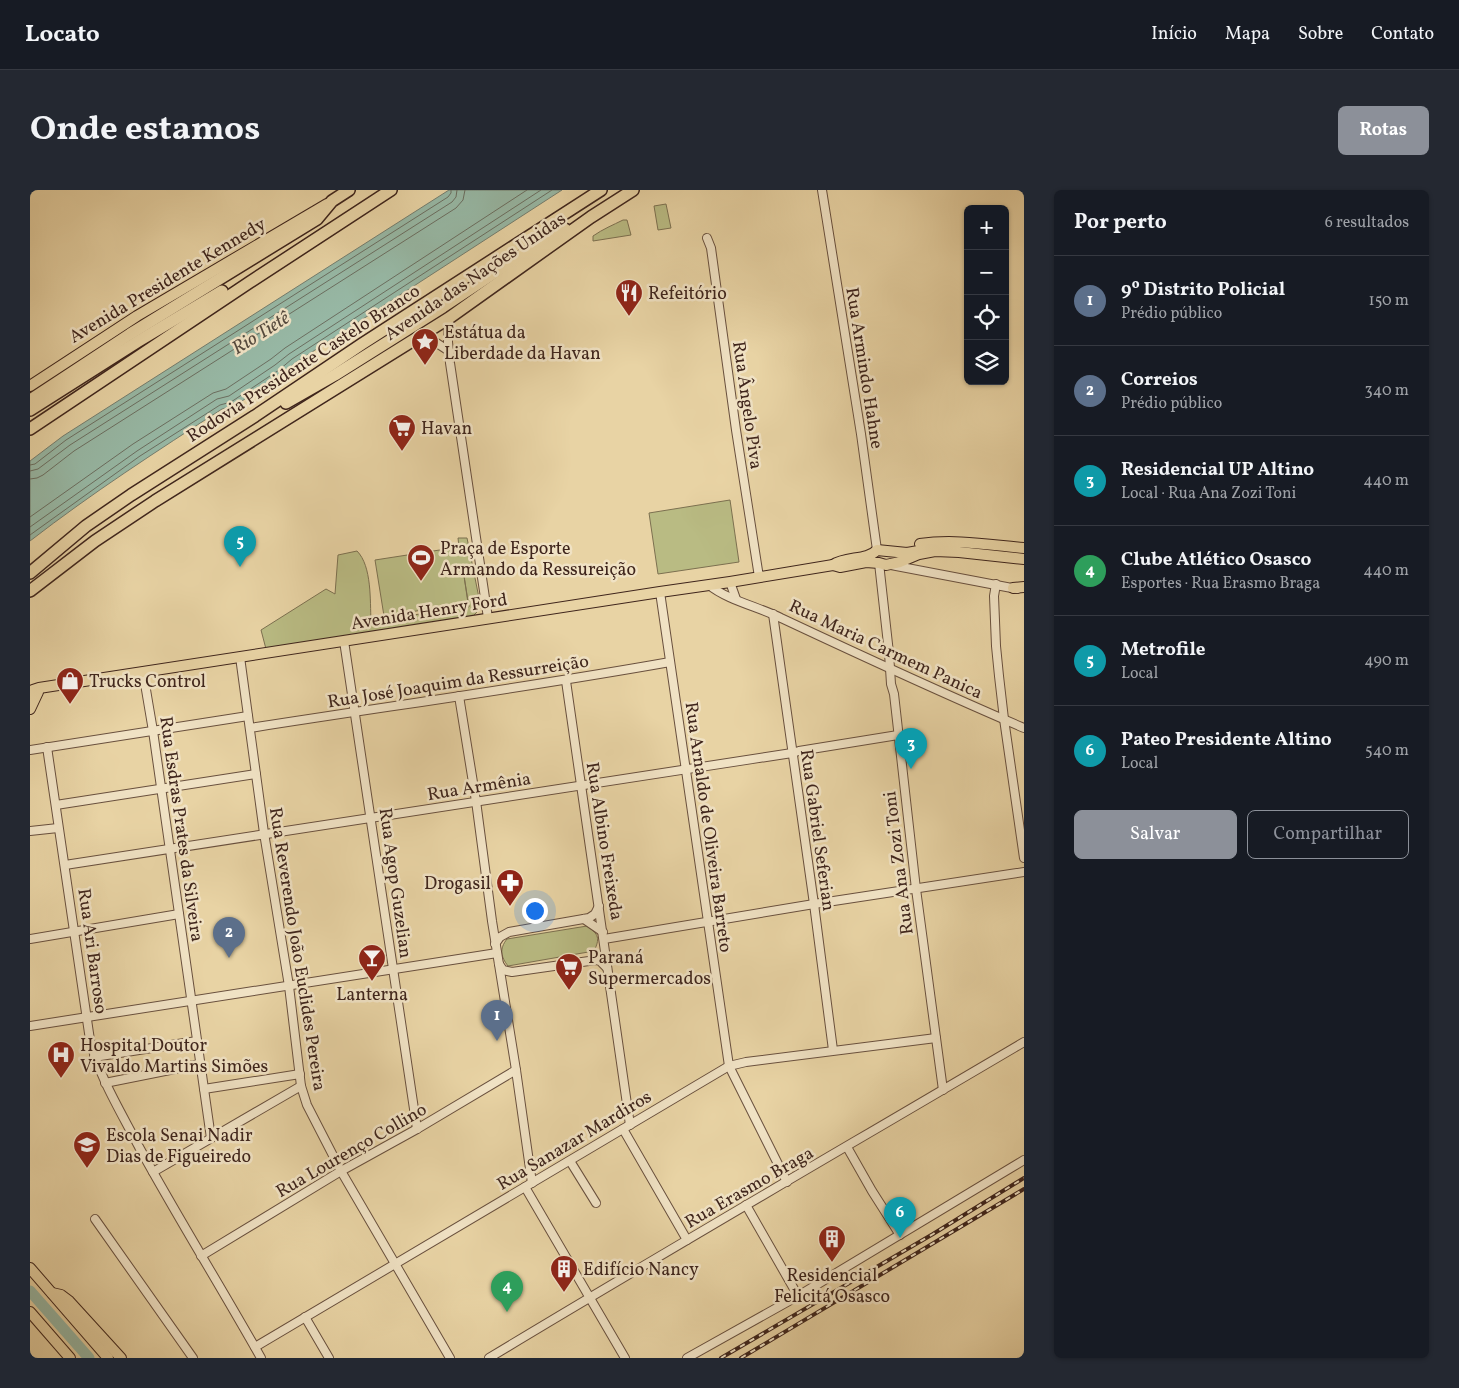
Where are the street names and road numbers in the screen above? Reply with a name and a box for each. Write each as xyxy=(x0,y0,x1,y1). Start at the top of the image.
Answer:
street label: Avenida das Nações Unidas xyxy=(380,207,571,347)
street label: Avenida Presidente Kennedy xyxy=(65,212,271,350)
street label: Rodovia Presidente Castelo Branco xyxy=(182,279,425,449)
street label: Rua Armindo Hahne xyxy=(838,286,889,451)
street label: Rua Ângelo Piva xyxy=(725,340,768,471)
street label: Avenida Henry Ford xyxy=(349,588,509,637)
street label: Rua Maria Carmem Panica xyxy=(784,594,986,706)
street label: Rua José Joaquim da Ressurreição xyxy=(326,649,591,715)
street label: Rua Arnaldo de Oliveira Barreto xyxy=(678,700,737,954)
street label: Rua Esdras Prates da Silveira xyxy=(152,715,209,944)
street label: Rua Gabriel Seferian xyxy=(793,748,840,913)
street label: Rua Albino Freixeda xyxy=(579,760,628,922)
street label: Rua Armênia xyxy=(426,767,533,808)
street label: Rua Ana Zozi Toni xyxy=(878,790,921,936)
street label: Rua Reverendo João Euclides Pereira xyxy=(262,806,331,1093)
street label: Rua Agop Guzelian xyxy=(372,806,417,960)
street label: Rua Ari Barroso xyxy=(70,887,113,1016)
street label: Rua Sanazar Mardiros xyxy=(493,1085,657,1197)
street label: Rua Lourenço Collino xyxy=(272,1098,432,1205)
street label: Rua Erasmo Braga xyxy=(681,1141,819,1235)

